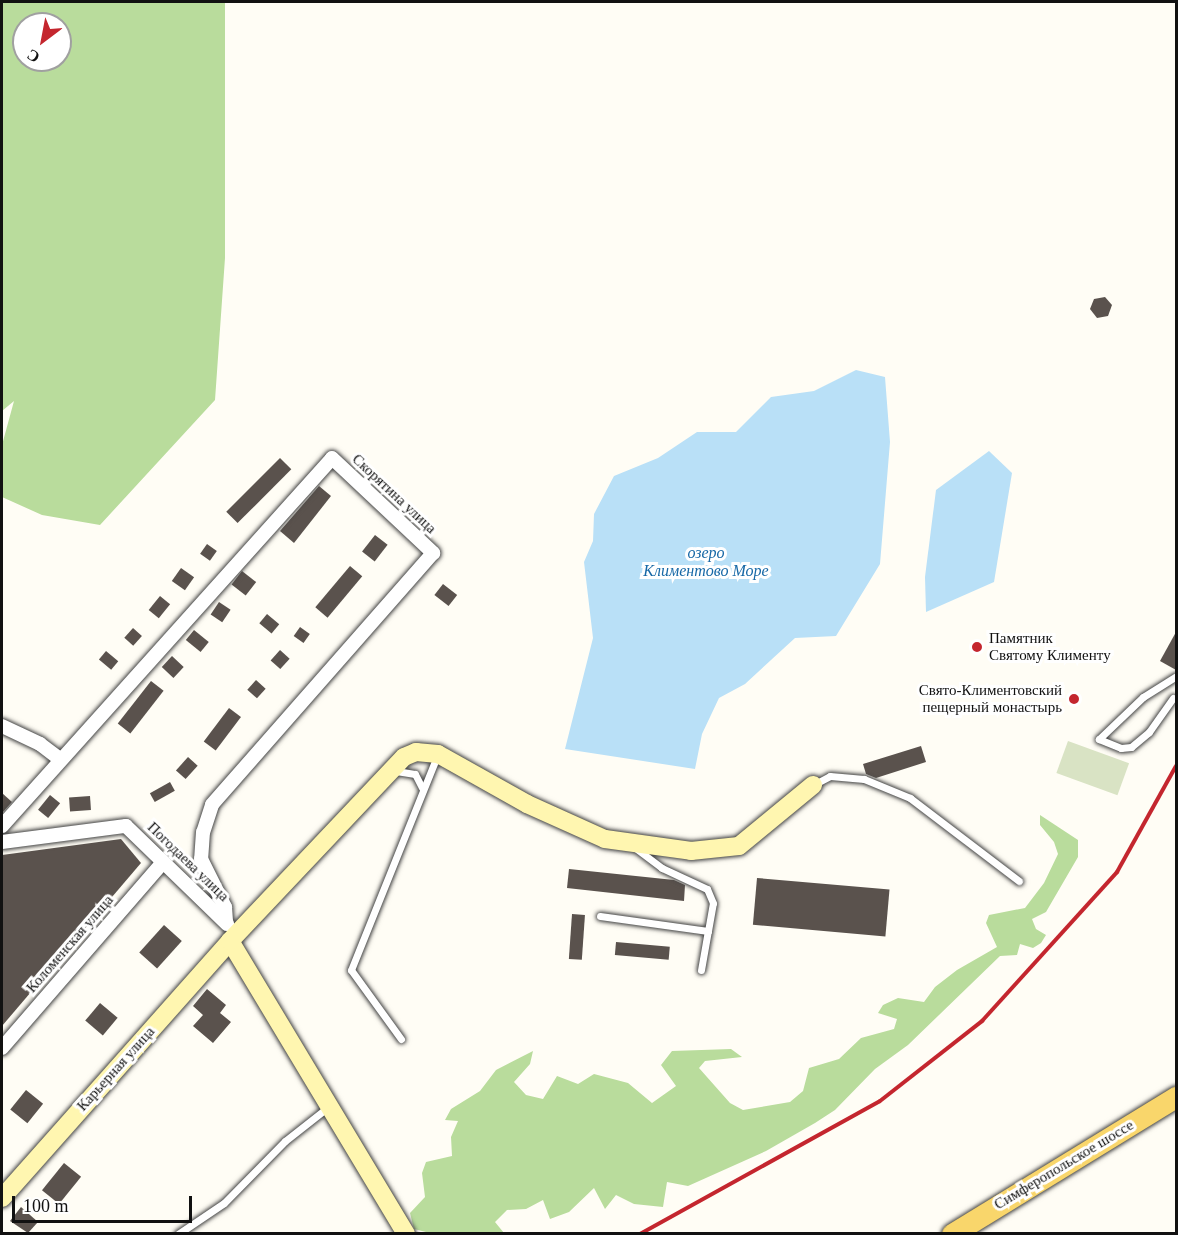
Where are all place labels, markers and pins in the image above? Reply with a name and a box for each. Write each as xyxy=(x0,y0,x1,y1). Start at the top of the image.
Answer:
place label: Памятник Святому Клименту xyxy=(989,629,1111,664)
marker: Памятник Святому Клименту xyxy=(970,640,984,654)
place label: Свято-Климентовский пещерный монастырь xyxy=(919,681,1062,716)
marker: Свято-Климентовский пещерный монастырь xyxy=(1067,692,1081,706)

